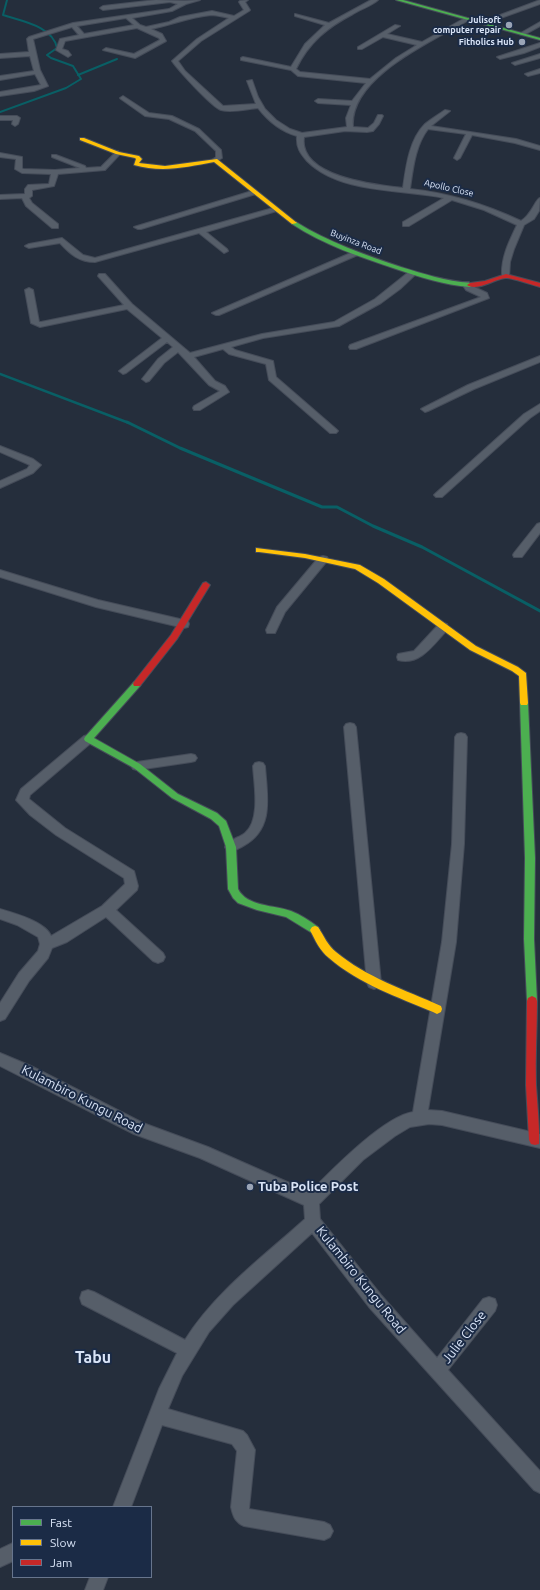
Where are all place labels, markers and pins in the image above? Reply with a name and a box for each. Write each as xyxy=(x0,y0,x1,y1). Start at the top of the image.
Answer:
place label: Julisoft computer repair xyxy=(433,15,501,36)
marker: Julisoft computer repair xyxy=(504,20,514,30)
place label: Fitholics Hub xyxy=(459,37,514,47)
marker: Fitholics Hub xyxy=(517,37,527,47)
place label: Tuba Police Post xyxy=(258,1179,358,1195)
marker: Tuba Police Post xyxy=(245,1182,255,1192)

